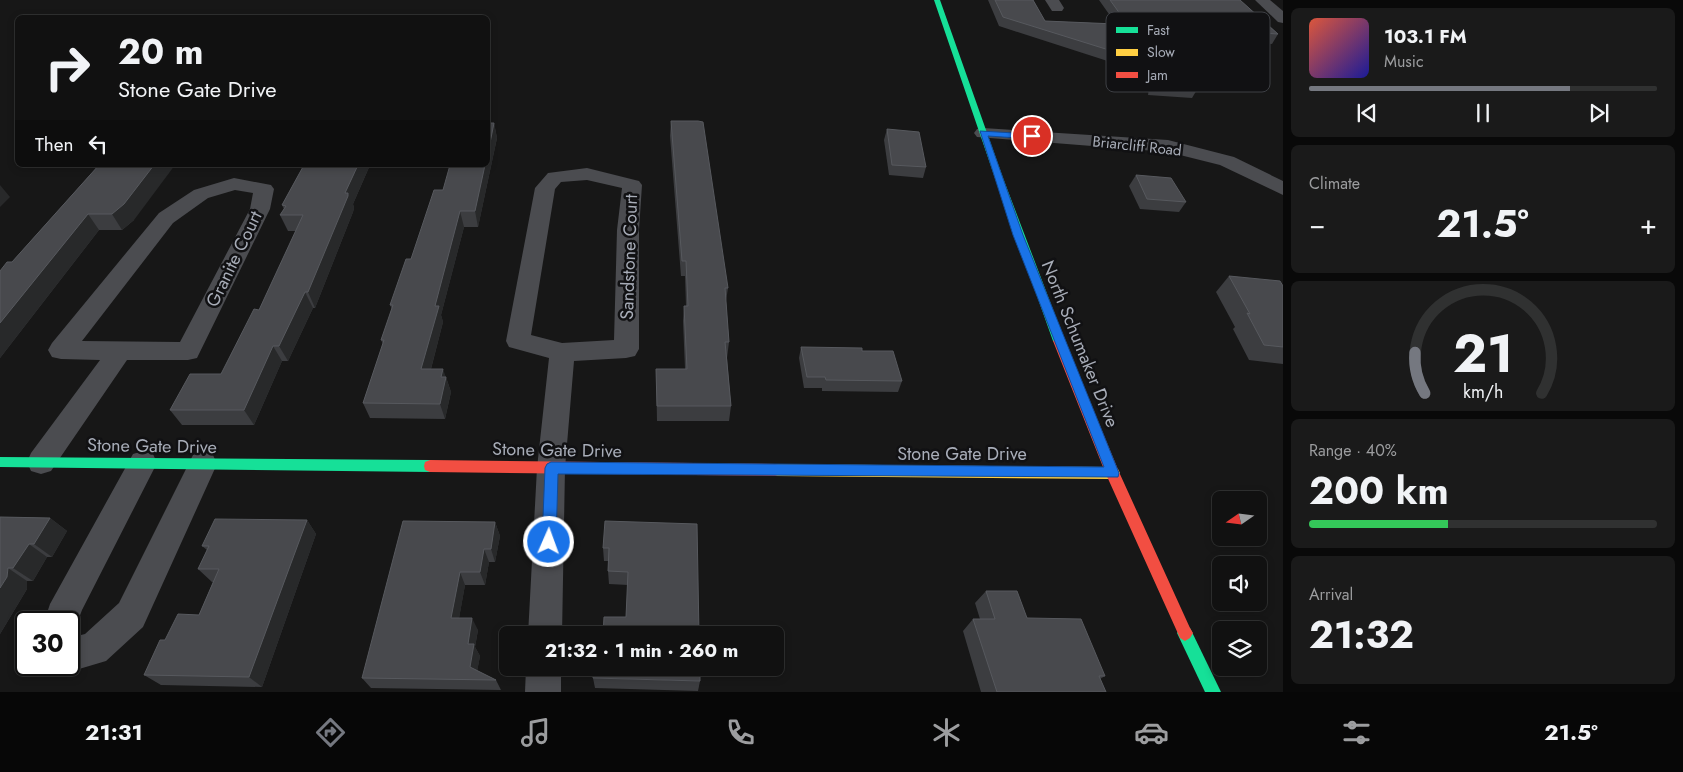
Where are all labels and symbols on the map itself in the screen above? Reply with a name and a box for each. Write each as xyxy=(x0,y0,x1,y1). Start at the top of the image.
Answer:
legend xyxy=(1106,12,1270,92)
text: Fast xyxy=(1147,20,1170,40)
text: Slow xyxy=(1147,42,1175,62)
text: Jam xyxy=(1145,65,1168,85)
pin xyxy=(1011,115,1053,157)
street label: Briarcliff Road xyxy=(1091,130,1183,162)
street label: Sandstone Court xyxy=(614,193,644,320)
street label: Granite Court xyxy=(200,206,269,311)
street label: North Schumaker Drive xyxy=(1035,257,1125,431)
street label: Stone Gate Drive xyxy=(87,432,217,460)
street label: Stone Gate Drive xyxy=(492,436,622,464)
street label: Stone Gate Drive xyxy=(897,441,1027,467)
north arrow xyxy=(1212,491,1268,546)
position arrow xyxy=(522,515,574,567)
speed limit sign: 30 xyxy=(15,611,80,676)

